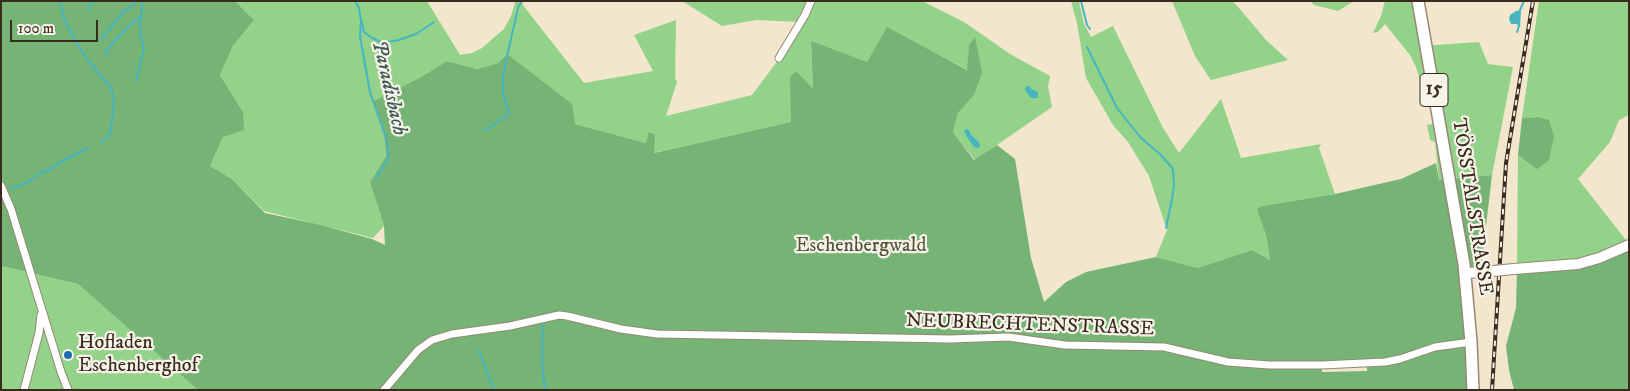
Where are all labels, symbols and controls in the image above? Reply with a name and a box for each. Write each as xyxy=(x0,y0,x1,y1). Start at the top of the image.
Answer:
scale bar xyxy=(12,10,100,42)
text: 100 m xyxy=(18,19,54,38)
water label: Paradisbach xyxy=(365,38,411,138)
road number: 15 xyxy=(1420,74,1448,106)
street label: TÖSSTALSTRASSE xyxy=(1445,117,1497,297)
park label: Eschenbergwald xyxy=(795,235,927,259)
street label: NEUBRECHTENSTRASSE xyxy=(905,310,1155,342)
place label: Hofladen Eschenberghof xyxy=(78,332,198,379)
marker: Hofladen Eschenberghof xyxy=(62,349,74,361)

